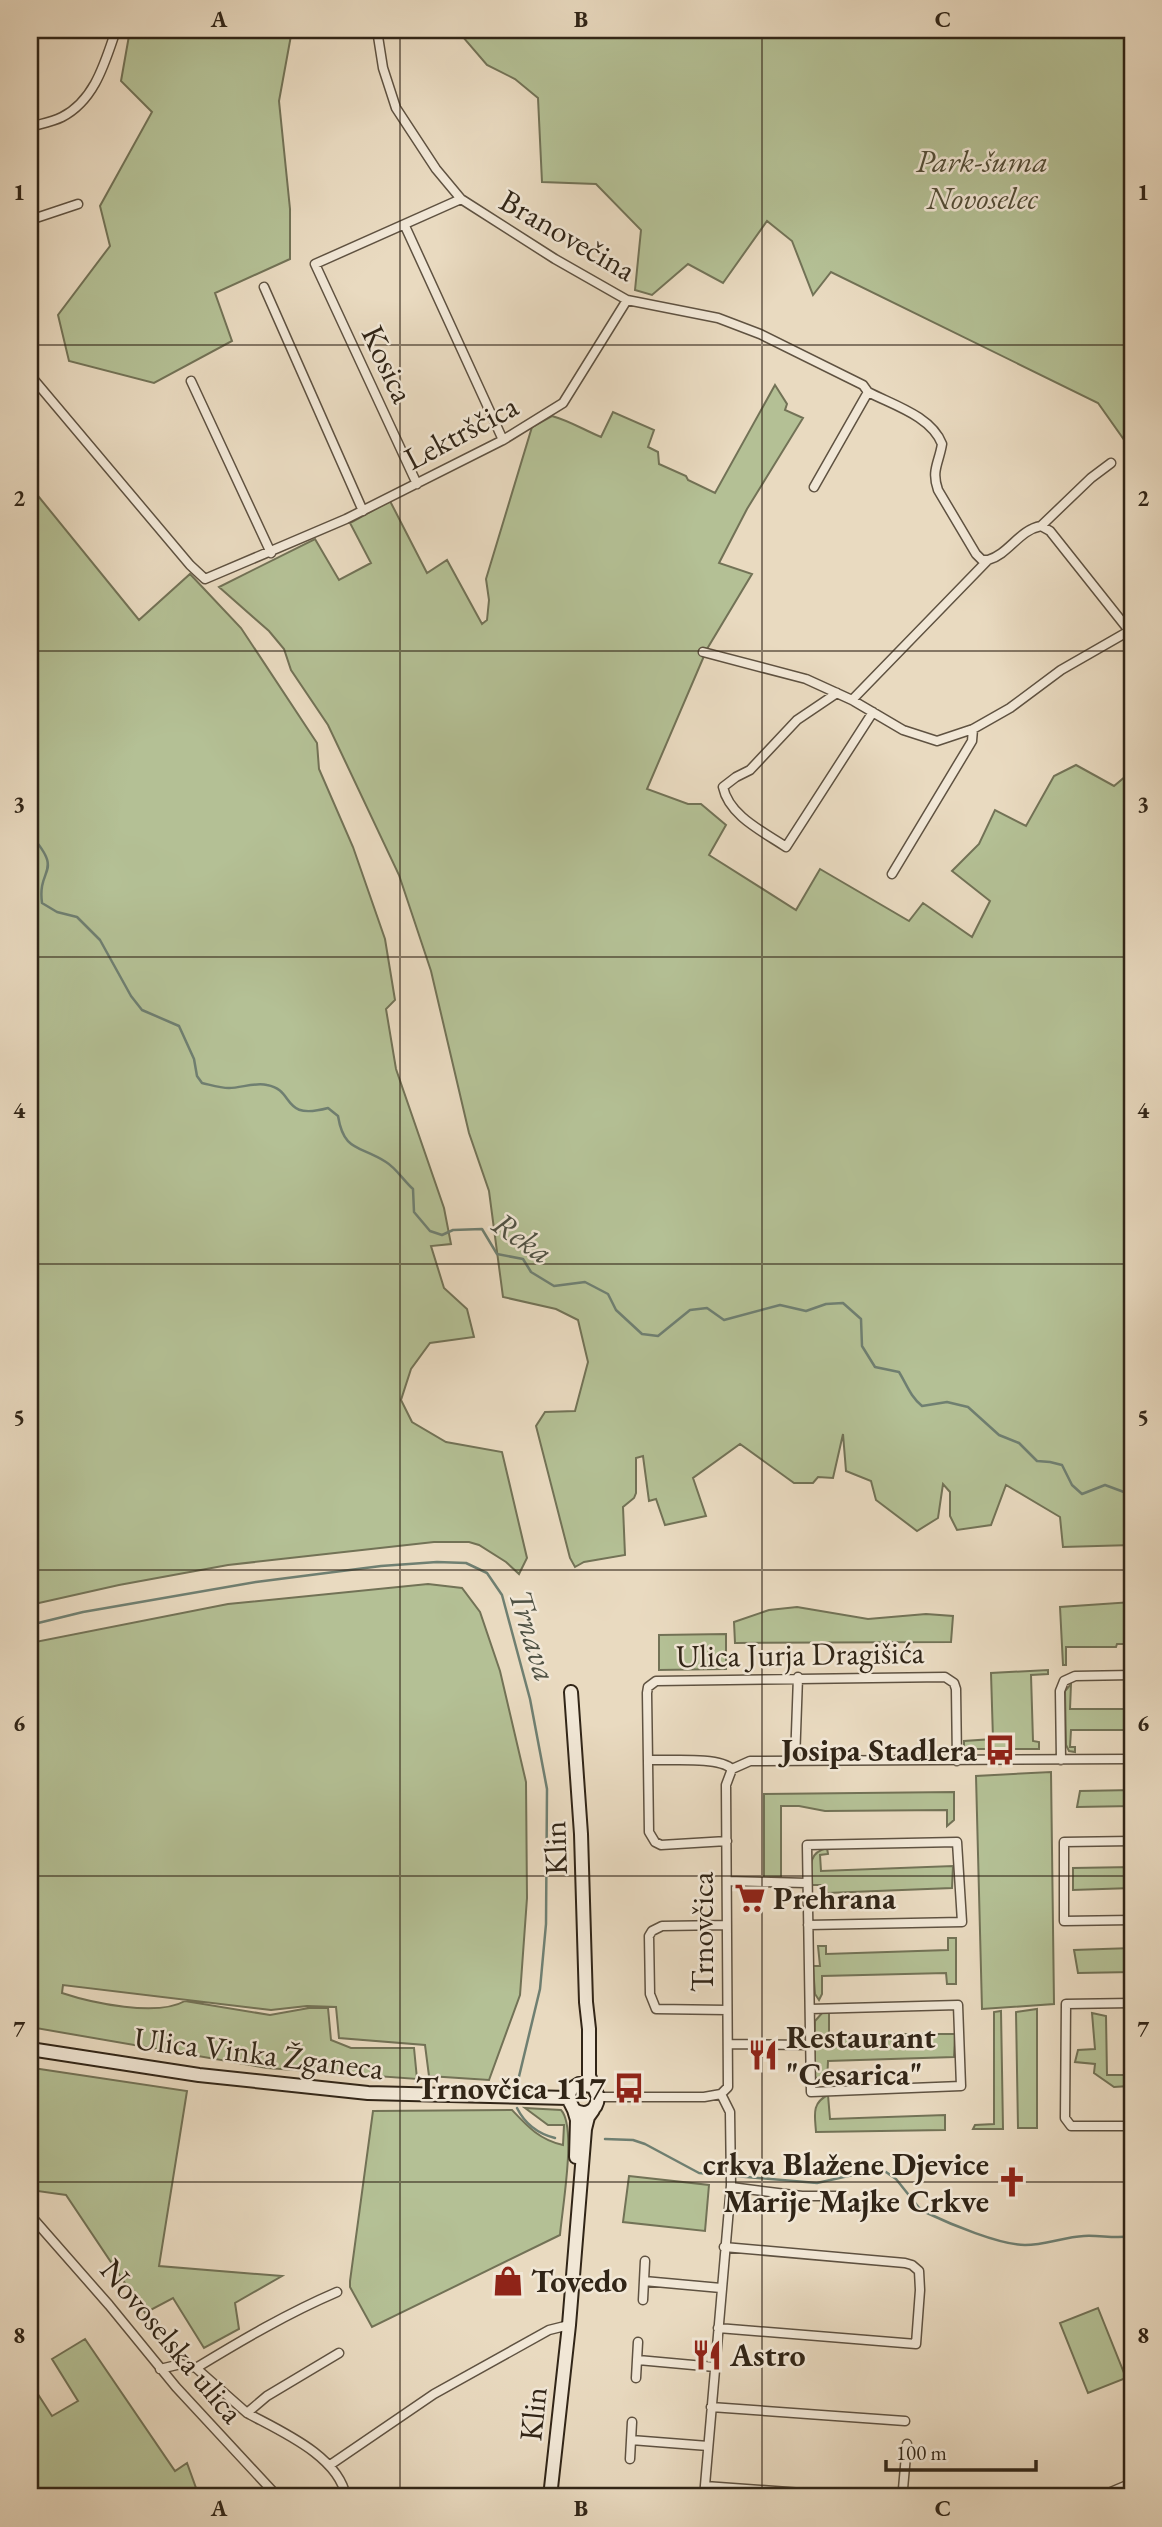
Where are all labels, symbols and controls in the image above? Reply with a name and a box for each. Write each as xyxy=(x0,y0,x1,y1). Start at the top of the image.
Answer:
text: A xyxy=(210,4,228,34)
text: B xyxy=(574,4,588,34)
text: C xyxy=(935,4,951,34)
park label: Park-šuma Novoselec xyxy=(916,140,1048,219)
text: 1 xyxy=(13,177,25,207)
text: 1 xyxy=(1137,177,1149,207)
street label: Branovečina xyxy=(492,179,644,291)
street label: Kosica xyxy=(352,318,424,410)
street label: Lektrščica xyxy=(397,384,526,480)
text: 2 xyxy=(13,483,25,513)
text: 2 xyxy=(1137,483,1149,513)
text: 3 xyxy=(13,789,25,819)
text: 3 xyxy=(1137,789,1149,819)
text: 4 xyxy=(13,1095,26,1125)
text: 4 xyxy=(1137,1095,1150,1125)
water label: Reka xyxy=(484,1201,561,1273)
text: 5 xyxy=(13,1402,25,1432)
text: 5 xyxy=(1137,1402,1149,1432)
water label: Trnava xyxy=(499,1584,568,1686)
street label: Ulica Jurja Dragišića xyxy=(675,1631,925,1677)
text: 6 xyxy=(13,1708,25,1738)
text: 6 xyxy=(1137,1708,1149,1738)
place label: Josipa Stadlera xyxy=(778,1729,978,1771)
bus stop icon: Josipa Stadlera xyxy=(983,1733,1017,1767)
street label: Klin xyxy=(533,1820,577,1876)
street label: Trnovčica xyxy=(681,1871,723,1992)
place label: Prehrana xyxy=(773,1877,897,1919)
supermarket icon: Prehrana xyxy=(733,1881,767,1915)
text: 7 xyxy=(13,2014,26,2044)
text: 7 xyxy=(1137,2014,1150,2044)
place label: Restaurant "Cesarica" xyxy=(786,2016,936,2095)
street label: Ulica Vinka Žganeca xyxy=(132,2017,386,2089)
restaurant icon: Restaurant "Cesarica" xyxy=(746,2038,780,2072)
place label: Trnovčica 117 xyxy=(416,2067,606,2109)
bus stop icon: Trnovčica 117 xyxy=(612,2071,646,2105)
place label: crkva Blažene Djevice Marije Majke Crkve xyxy=(703,2143,989,2222)
church icon: crkva Blažene Djevice Marije Majke Crkve xyxy=(995,2165,1029,2199)
street label: Novoselska ulica xyxy=(91,2250,253,2432)
place label: Tovedo xyxy=(531,2260,627,2302)
shop icon: Tovedo xyxy=(491,2264,525,2298)
text: 8 xyxy=(13,2320,25,2350)
text: 8 xyxy=(1137,2320,1149,2350)
place label: Astro xyxy=(729,2334,806,2376)
restaurant icon: Astro xyxy=(690,2338,724,2372)
street label: Klin xyxy=(509,2385,557,2443)
scale bar xyxy=(886,2429,1036,2473)
text: 100 m xyxy=(896,2439,947,2466)
text: A xyxy=(210,2493,228,2523)
text: B xyxy=(574,2493,588,2523)
text: C xyxy=(935,2493,951,2523)

